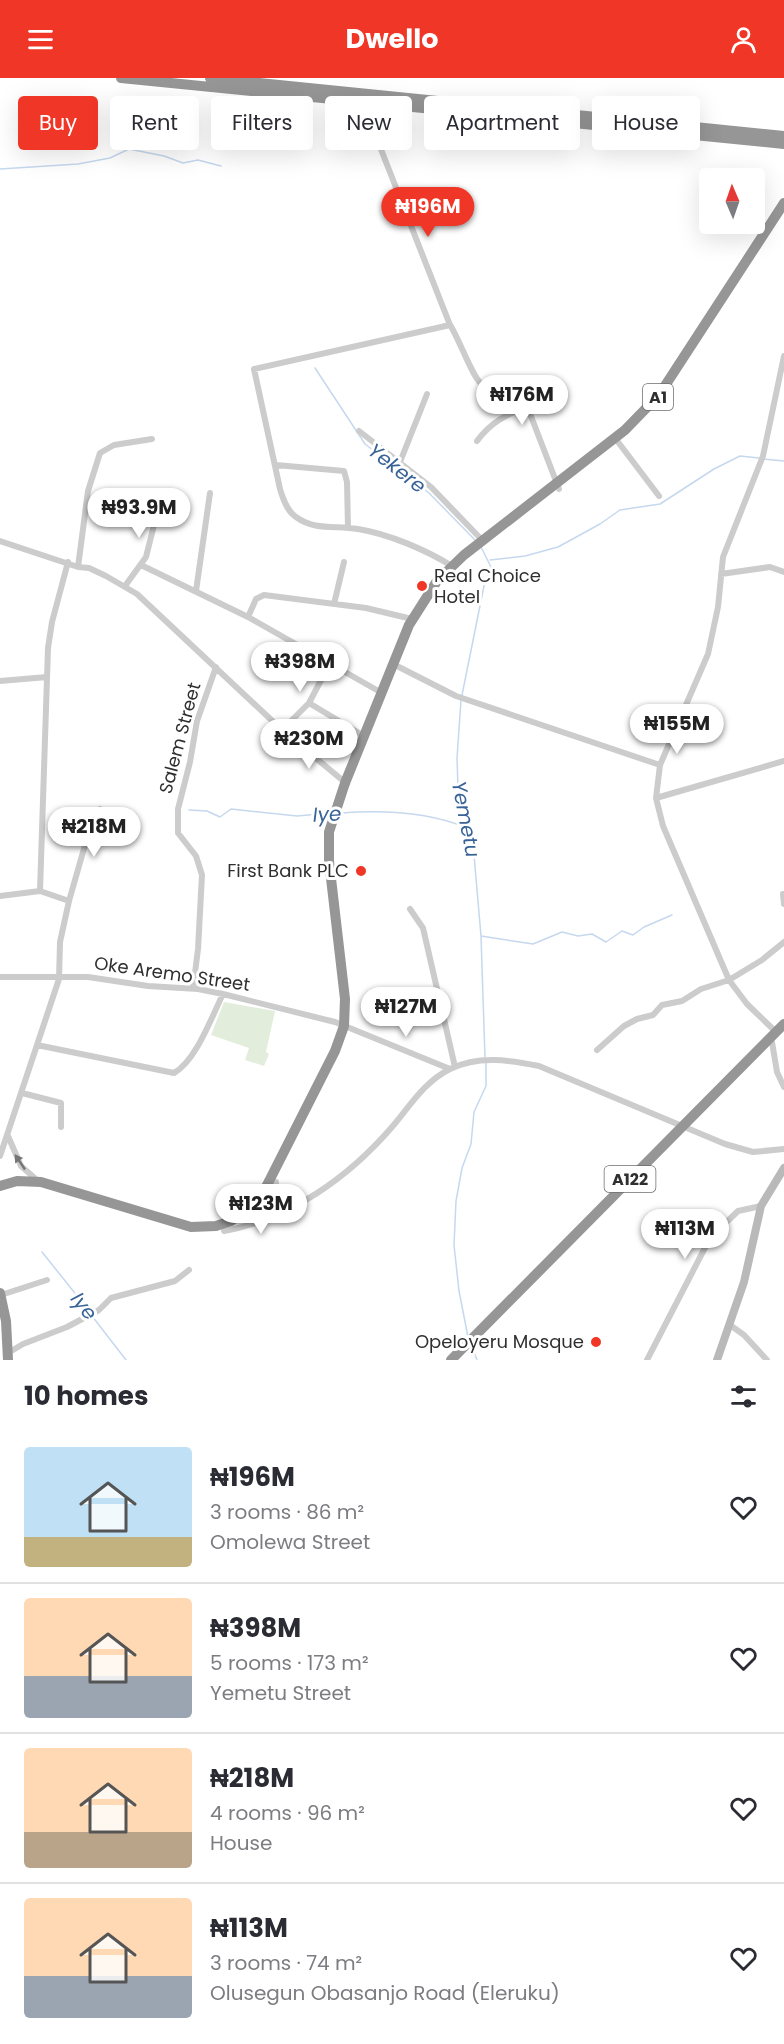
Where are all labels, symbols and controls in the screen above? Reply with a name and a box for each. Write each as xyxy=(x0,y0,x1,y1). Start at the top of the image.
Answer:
text: Dwello xyxy=(346,20,438,57)
icon: menu xyxy=(24,23,57,56)
icon: person xyxy=(727,23,760,56)
chip: Buy xyxy=(18,96,98,150)
chip: Rent xyxy=(110,96,199,150)
chip: Filters xyxy=(211,96,313,150)
chip: New xyxy=(325,96,412,150)
chip: Apartment xyxy=(424,96,580,150)
chip: House xyxy=(592,96,700,150)
north arrow xyxy=(699,168,765,234)
map controls xyxy=(699,168,765,234)
pin: ₦196M xyxy=(386,187,470,238)
text: ₦196M xyxy=(395,192,461,220)
pin: ₦176M xyxy=(480,375,564,426)
text: ₦176M xyxy=(490,380,554,408)
road number: A1 xyxy=(643,384,673,410)
water label: Yekere xyxy=(362,436,432,500)
pin: ₦93.9M xyxy=(90,488,188,539)
text: ₦93.9M xyxy=(101,493,177,521)
place label: Real Choice Hotel xyxy=(434,563,541,609)
marker: Real Choice Hotel xyxy=(415,579,429,593)
pin: ₦398M xyxy=(258,642,342,693)
text: ₦398M xyxy=(265,647,335,675)
street label: Salem Street xyxy=(153,679,206,796)
pin: ₦155M xyxy=(635,704,719,755)
text: ₦155M xyxy=(644,709,710,737)
pin: ₦230M xyxy=(267,719,351,770)
text: ₦230M xyxy=(274,724,344,752)
water label: Yemetu xyxy=(445,778,487,860)
water label: Iye xyxy=(312,799,342,829)
pin: ₦218M xyxy=(52,807,136,858)
text: ₦218M xyxy=(62,812,126,840)
place label: First Bank PLC xyxy=(227,858,349,883)
marker: First Bank PLC xyxy=(354,864,368,878)
street label: Oke Aremo Street xyxy=(93,950,252,997)
pin: ₦127M xyxy=(364,987,448,1038)
text: ₦127M xyxy=(375,992,437,1020)
one-way arrow xyxy=(14,1154,25,1171)
road number: A122 xyxy=(604,1166,656,1192)
pin: ₦123M xyxy=(219,1184,303,1235)
text: ₦123M xyxy=(229,1189,293,1217)
pin: ₦113M xyxy=(643,1209,727,1260)
text: ₦113M xyxy=(655,1214,715,1242)
water label: Iye xyxy=(64,1286,104,1326)
place label: Opeloyeru Mosque xyxy=(415,1329,584,1354)
marker: Opeloyeru Mosque xyxy=(589,1335,603,1349)
text: 10 homes xyxy=(24,1378,148,1414)
icon: filters xyxy=(727,1380,760,1413)
text: ₦196M xyxy=(210,1459,295,1495)
icon: home xyxy=(72,1471,144,1543)
icon: heart xyxy=(727,1491,760,1524)
text: 3 rooms · 86 m² xyxy=(210,1498,364,1526)
text: Omolewa Street xyxy=(210,1528,370,1556)
text: ₦398M xyxy=(210,1610,301,1646)
icon: home xyxy=(72,1622,144,1694)
icon: heart xyxy=(727,1642,760,1675)
text: 5 rooms · 173 m² xyxy=(210,1649,369,1677)
text: Yemetu Street xyxy=(210,1679,351,1707)
text: ₦218M xyxy=(210,1760,294,1796)
icon: home xyxy=(72,1772,144,1844)
icon: heart xyxy=(727,1792,760,1825)
text: 4 rooms · 96 m² xyxy=(210,1799,365,1827)
text: House xyxy=(210,1829,272,1857)
text: ₦113M xyxy=(210,1910,288,1946)
icon: home xyxy=(72,1922,144,1994)
icon: heart xyxy=(727,1942,760,1975)
text: 3 rooms · 74 m² xyxy=(210,1949,362,1977)
text: Olusegun Obasanjo Road (Eleruku) xyxy=(210,1979,560,2007)

